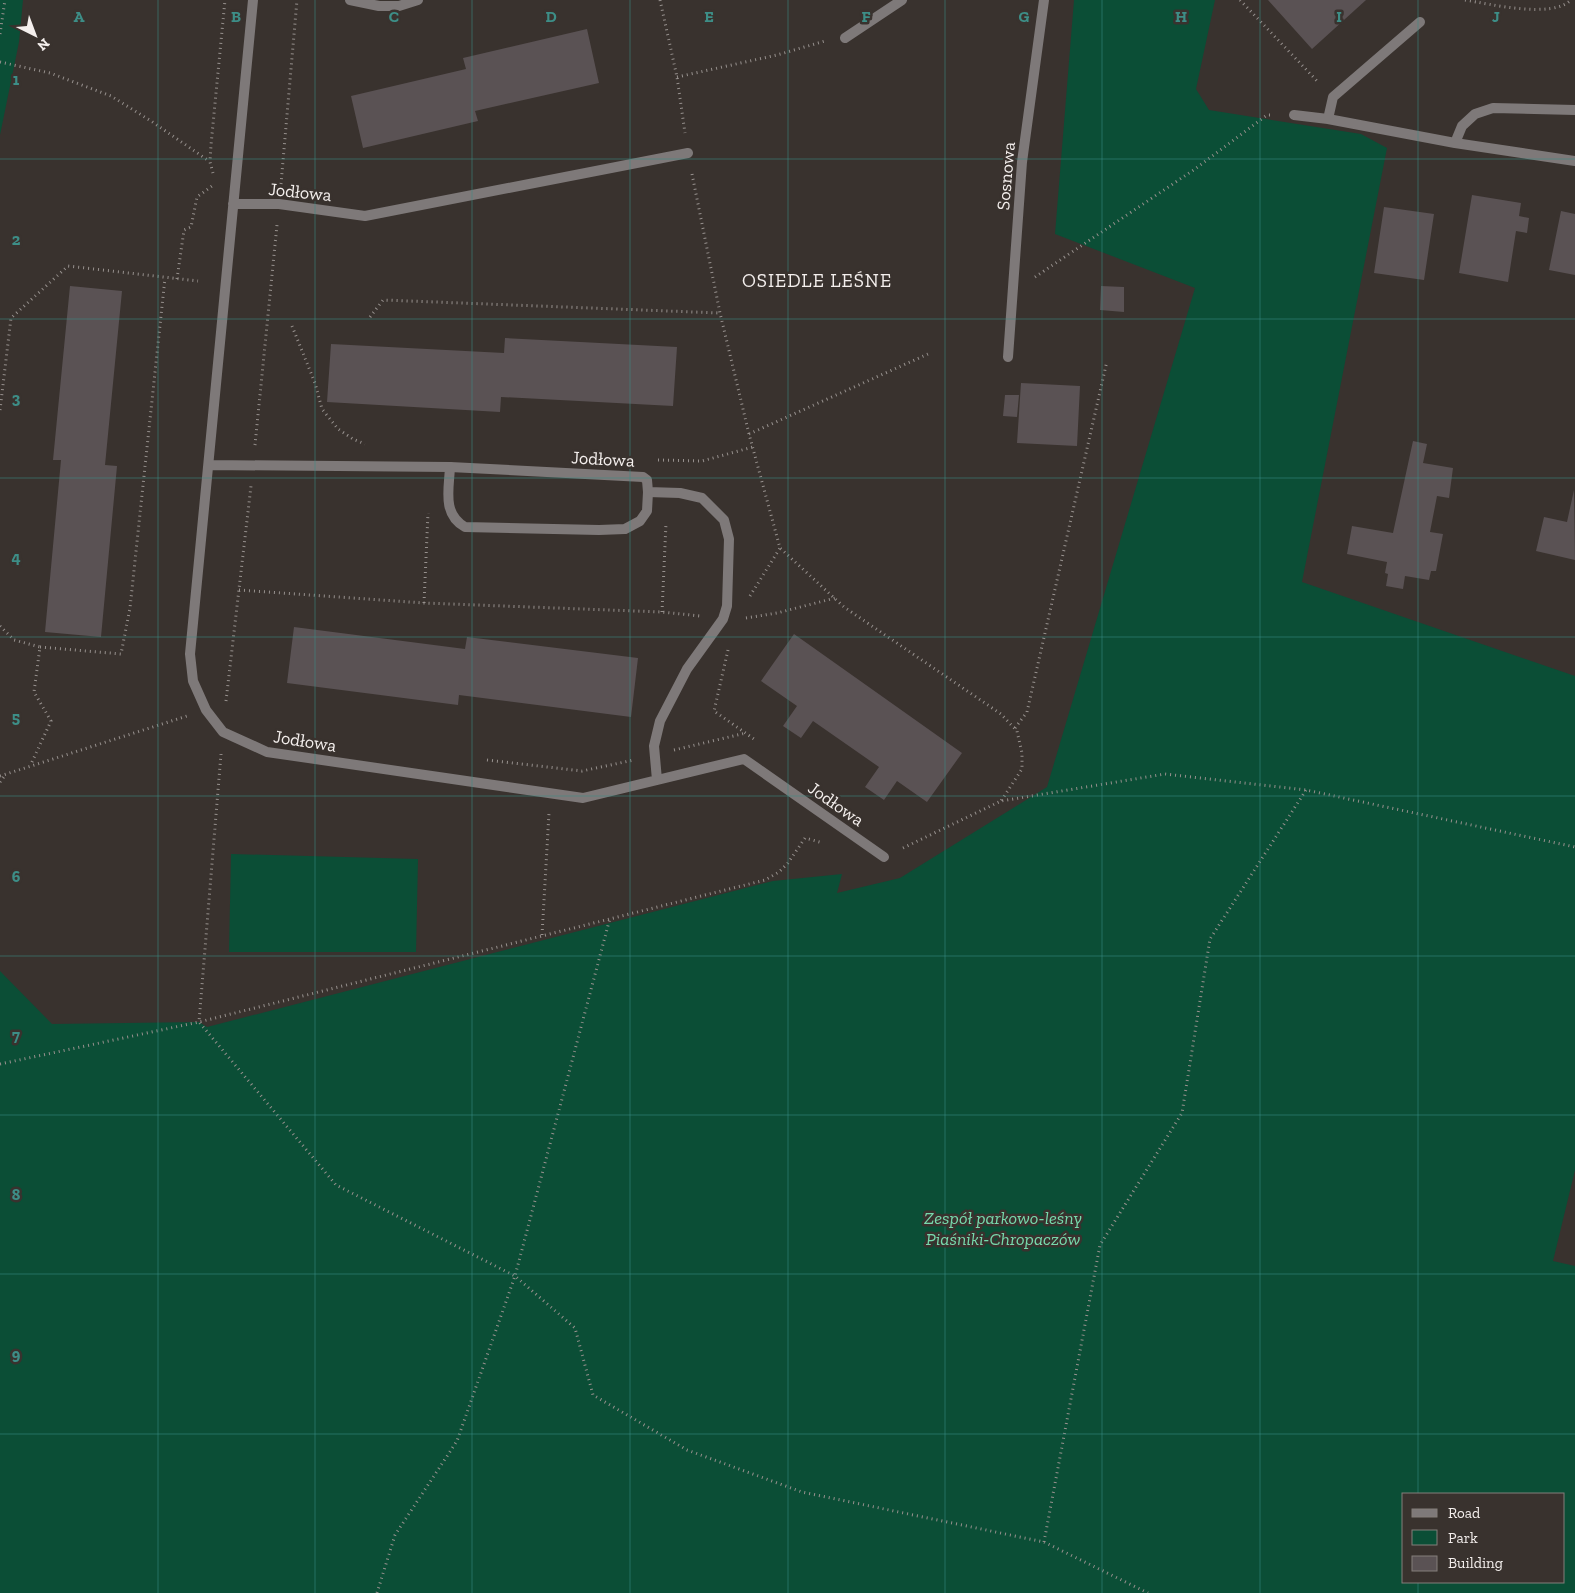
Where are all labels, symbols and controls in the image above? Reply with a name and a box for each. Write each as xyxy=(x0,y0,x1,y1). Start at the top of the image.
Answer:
text: A xyxy=(74,7,85,26)
text: B xyxy=(231,7,241,26)
text: C xyxy=(389,7,399,26)
text: D xyxy=(545,7,557,26)
text: E xyxy=(704,7,714,26)
text: F xyxy=(861,7,871,26)
text: G xyxy=(1019,7,1030,26)
text: H xyxy=(1175,7,1187,26)
text: I xyxy=(1336,7,1342,26)
text: J xyxy=(1492,7,1500,26)
north arrow xyxy=(10,10,60,60)
text: N xyxy=(33,34,53,54)
text: 1 xyxy=(13,70,20,89)
street label: Sosnowa xyxy=(992,141,1020,211)
street label: Jodłowa xyxy=(267,178,333,206)
text: 2 xyxy=(12,230,21,249)
district label: OSIEDLE LEŚNE xyxy=(742,269,892,292)
text: 3 xyxy=(12,389,21,408)
street label: Jodłowa xyxy=(571,446,635,472)
text: 4 xyxy=(11,548,21,567)
text: 5 xyxy=(12,708,20,727)
street label: Jodłowa xyxy=(272,725,338,757)
street label: Jodłowa xyxy=(804,777,868,831)
text: 6 xyxy=(12,867,21,886)
text: 7 xyxy=(12,1026,20,1045)
text: 8 xyxy=(12,1185,21,1204)
park label: Zespół parkowo-leśny Piaśniki-Chropaczów xyxy=(924,1207,1082,1250)
text: 9 xyxy=(12,1345,21,1364)
legend xyxy=(1402,1493,1565,1583)
text: Road xyxy=(1448,1504,1481,1522)
text: Park xyxy=(1448,1529,1478,1547)
text: Building xyxy=(1448,1554,1503,1572)

